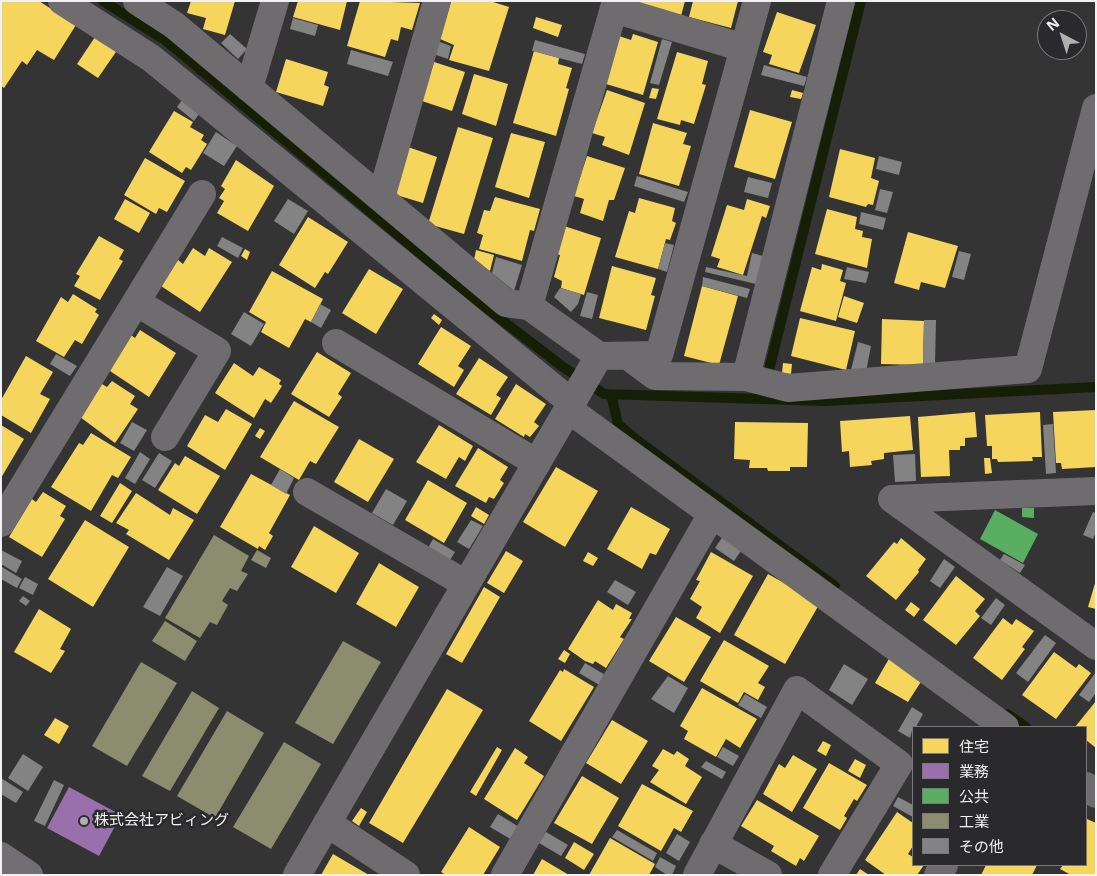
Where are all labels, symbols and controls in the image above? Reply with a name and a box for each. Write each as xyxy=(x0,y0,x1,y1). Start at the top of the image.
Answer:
north arrow xyxy=(1037,10,1087,60)
text: N xyxy=(1042,13,1063,35)
legend xyxy=(912,726,1087,866)
text: 住宅 xyxy=(959,736,989,756)
text: 業務 xyxy=(959,761,989,781)
text: 公共 xyxy=(959,786,989,806)
text: 工業 xyxy=(959,811,989,831)
place label: 株式会社アビィング xyxy=(94,812,229,830)
marker: 株式会社アビィング xyxy=(78,815,90,827)
text: その他 xyxy=(959,836,1004,856)

